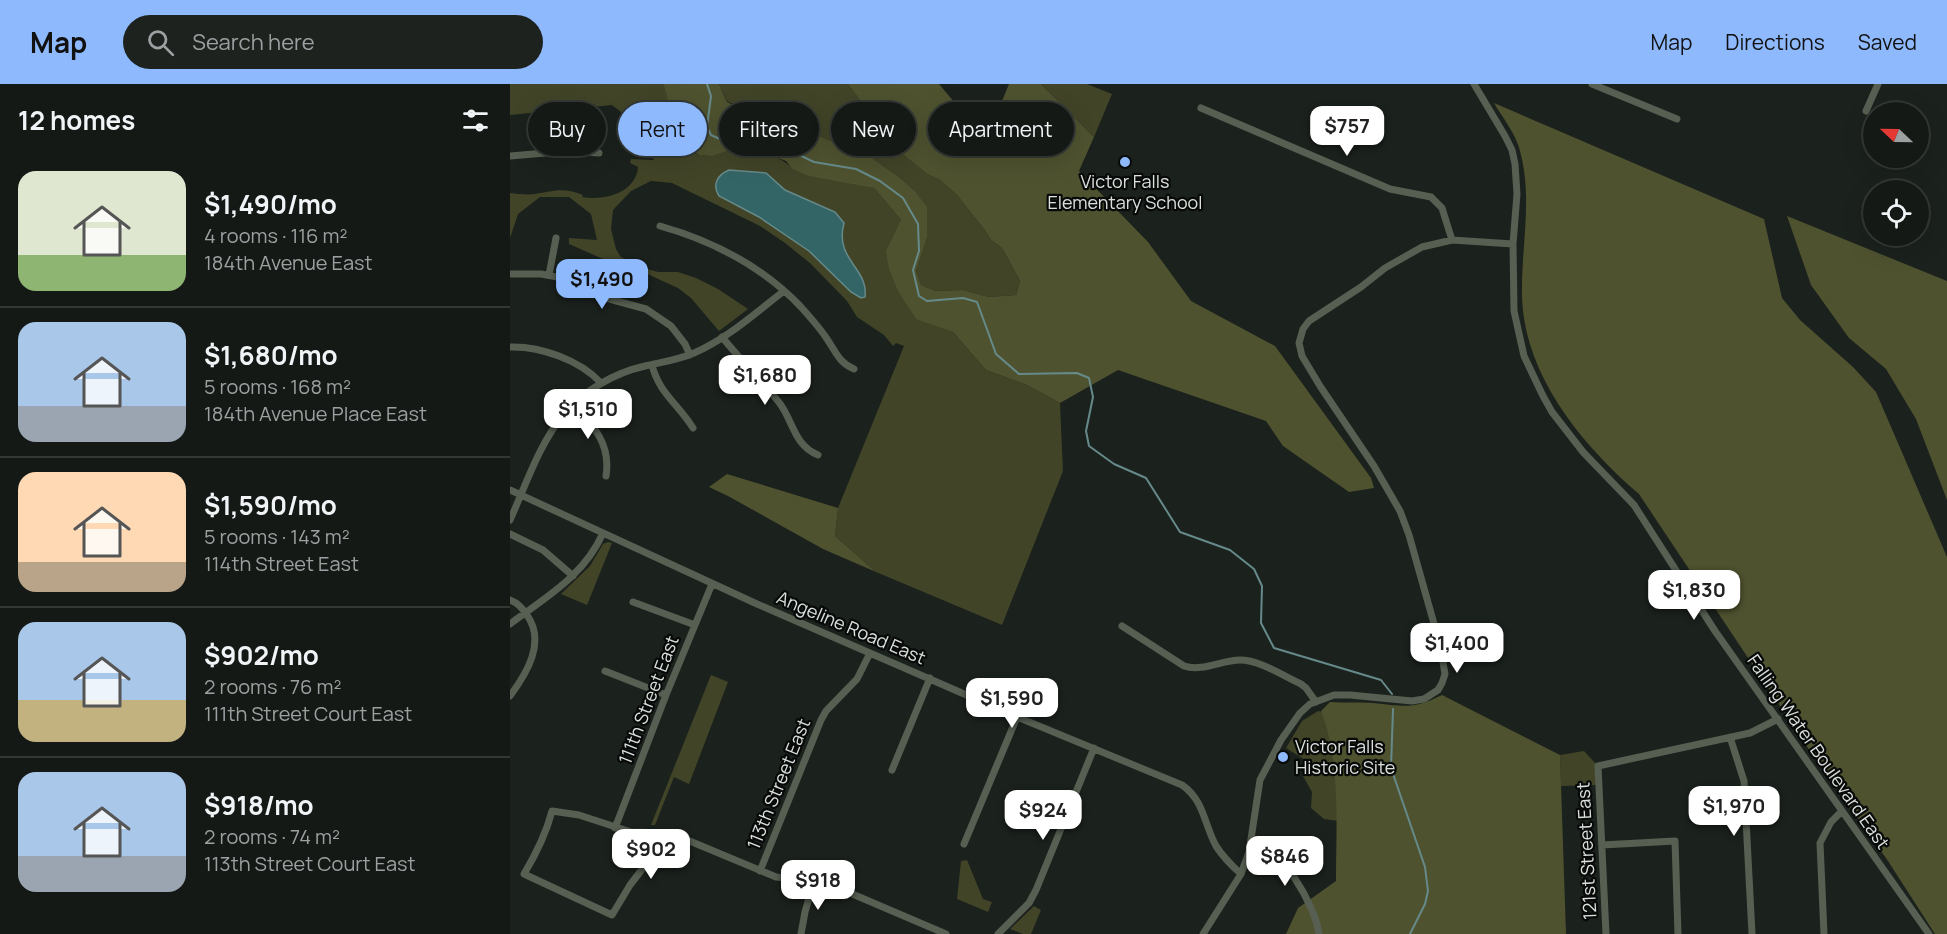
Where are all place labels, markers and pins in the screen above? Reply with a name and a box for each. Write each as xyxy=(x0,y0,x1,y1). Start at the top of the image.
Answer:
pin: $757 xyxy=(1311,106,1383,157)
marker: Victor Falls Elementary School xyxy=(1118,155,1132,169)
place label: Victor Falls Elementary School xyxy=(1048,169,1202,214)
pin: $1,490 xyxy=(553,259,651,310)
pin: $1,680 xyxy=(716,355,814,406)
pin: $1,510 xyxy=(539,389,637,440)
pin: $1,830 xyxy=(1645,570,1743,621)
pin: $1,400 xyxy=(1408,623,1506,674)
pin: $1,590 xyxy=(963,678,1061,729)
place label: Victor Falls Historic Site xyxy=(1295,734,1395,779)
marker: Victor Falls Historic Site xyxy=(1276,750,1290,764)
pin: $1,970 xyxy=(1685,786,1783,837)
pin: $924 xyxy=(1007,790,1079,841)
pin: $902 xyxy=(615,829,687,880)
pin: $846 xyxy=(1249,836,1321,887)
pin: $918 xyxy=(782,860,854,911)

